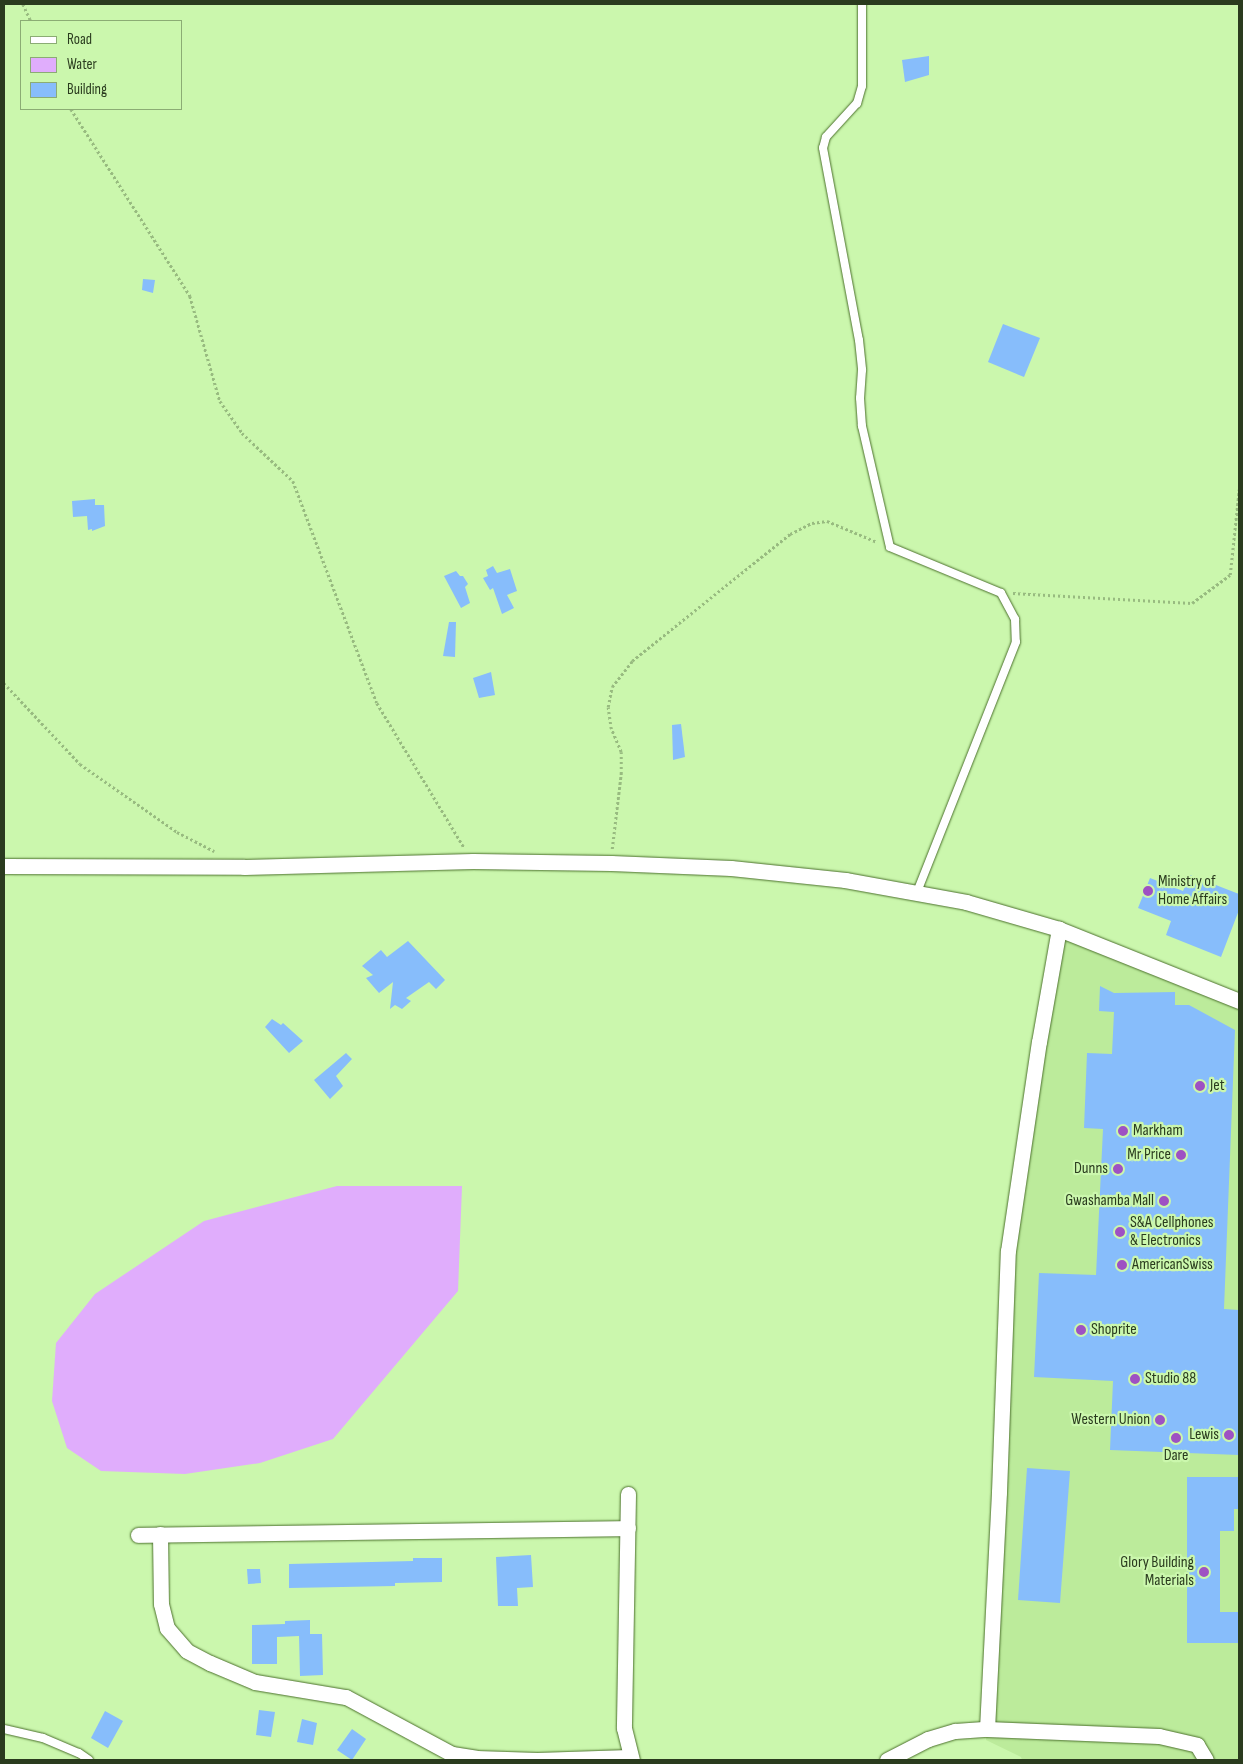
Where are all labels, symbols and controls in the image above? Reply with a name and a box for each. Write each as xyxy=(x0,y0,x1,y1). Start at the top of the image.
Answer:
legend xyxy=(20,20,182,110)
text: Road xyxy=(67,30,92,49)
text: Water xyxy=(67,55,97,74)
text: Building xyxy=(67,80,107,99)
place label: Ministry of Home Affairs xyxy=(1158,872,1227,910)
marker: Ministry of Home Affairs xyxy=(1142,885,1154,897)
place label: Jet xyxy=(1210,1076,1225,1096)
marker: Jet xyxy=(1194,1080,1206,1092)
place label: Markham xyxy=(1133,1121,1183,1141)
marker: Markham xyxy=(1117,1125,1129,1137)
place label: Mr Price xyxy=(1127,1145,1171,1165)
marker: Mr Price xyxy=(1175,1149,1187,1161)
place label: Dunns xyxy=(1074,1159,1108,1179)
marker: Dunns xyxy=(1112,1163,1124,1175)
place label: Gwashamba Mall xyxy=(1065,1191,1154,1211)
marker: Gwashamba Mall xyxy=(1158,1195,1170,1207)
place label: S&A Cellphones & Electronics xyxy=(1130,1213,1214,1251)
marker: S&A Cellphones & Electronics xyxy=(1114,1226,1126,1238)
place label: AmericanSwiss xyxy=(1132,1255,1213,1275)
marker: AmericanSwiss xyxy=(1116,1259,1128,1271)
place label: Shoprite xyxy=(1091,1320,1137,1340)
marker: Shoprite xyxy=(1075,1324,1087,1336)
place label: Studio 88 xyxy=(1145,1369,1196,1389)
marker: Studio 88 xyxy=(1129,1373,1141,1385)
place label: Western Union xyxy=(1071,1410,1150,1430)
marker: Western Union xyxy=(1154,1414,1166,1426)
place label: Lewis xyxy=(1189,1425,1219,1445)
marker: Lewis xyxy=(1223,1429,1235,1441)
marker: Dare xyxy=(1170,1432,1182,1444)
place label: Dare xyxy=(1164,1446,1188,1466)
place label: Glory Building Materials xyxy=(1120,1553,1194,1591)
marker: Glory Building Materials xyxy=(1198,1566,1210,1578)

